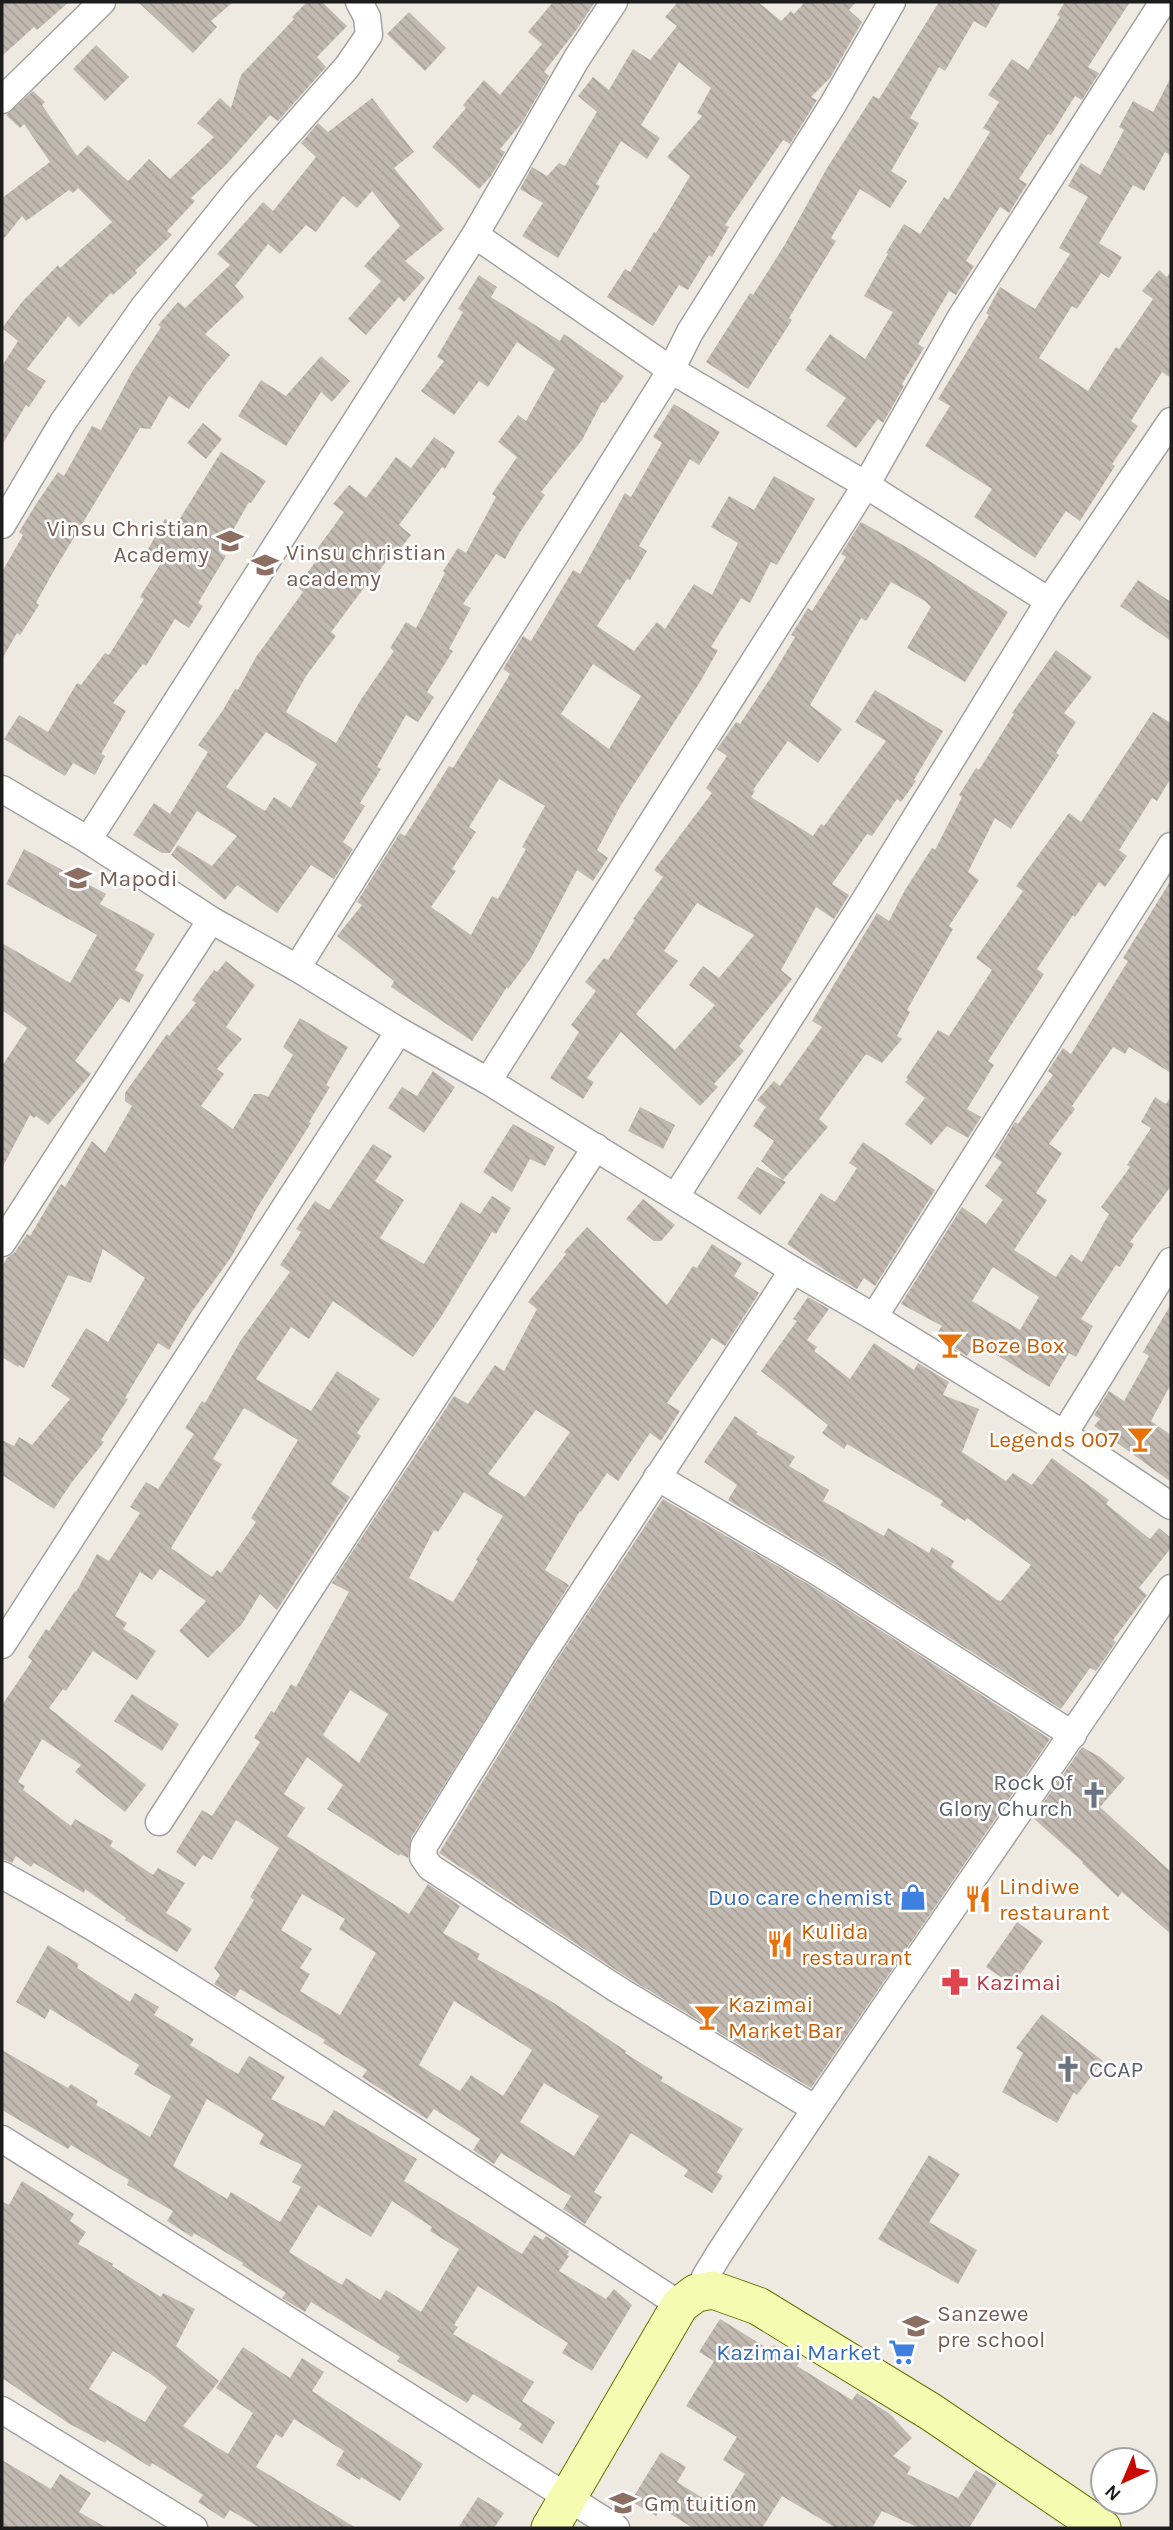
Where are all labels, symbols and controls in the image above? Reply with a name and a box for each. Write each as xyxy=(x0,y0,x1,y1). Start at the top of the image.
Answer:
place label: Vinsu Christian Academy xyxy=(47,515,209,568)
school or university icon: Vinsu Christian Academy xyxy=(215,526,245,556)
place label: Vinsu christian academy xyxy=(286,539,446,592)
school or university icon: Vinsu christian academy xyxy=(250,550,280,580)
school or university icon: Mapodi xyxy=(63,863,93,893)
place label: Mapodi xyxy=(99,865,178,892)
bar icon: Boze Box xyxy=(935,1330,965,1360)
place label: Boze Box xyxy=(971,1332,1065,1359)
bar icon: Legends 007 xyxy=(1125,1424,1155,1454)
place label: Legends 007 xyxy=(988,1426,1119,1453)
place label: Rock Of Glory Church xyxy=(939,1769,1073,1822)
church icon: Rock Of Glory Church xyxy=(1079,1780,1109,1810)
place label: Lindiwe restaurant xyxy=(999,1873,1110,1926)
shop icon: Duo care chemist xyxy=(898,1882,928,1912)
place label: Duo care chemist xyxy=(708,1884,892,1911)
restaurant icon: Lindiwe restaurant xyxy=(963,1884,993,1914)
place label: Kulida restaurant xyxy=(801,1918,912,1971)
restaurant icon: Kulida restaurant xyxy=(765,1929,795,1959)
pharmacy icon: Kazimai xyxy=(940,1967,970,1997)
place label: Kazimai xyxy=(976,1969,1061,1996)
place label: Kazimai Market Bar xyxy=(728,1991,843,2044)
bar icon: Kazimai Market Bar xyxy=(692,2002,722,2032)
church icon: CCAP xyxy=(1053,2054,1083,2084)
place label: CCAP xyxy=(1089,2056,1143,2083)
place label: Sanzewe pre school xyxy=(937,2300,1045,2353)
school or university icon: Sanzewe pre school xyxy=(901,2311,931,2341)
supermarket icon: Kazimai Market xyxy=(887,2337,917,2367)
place label: Kazimai Market xyxy=(716,2339,881,2366)
north arrow xyxy=(1089,2446,1159,2516)
text: N xyxy=(1100,2480,1125,2505)
school or university icon: Gm tuition xyxy=(608,2488,638,2518)
place label: Gm tuition xyxy=(644,2490,757,2517)

